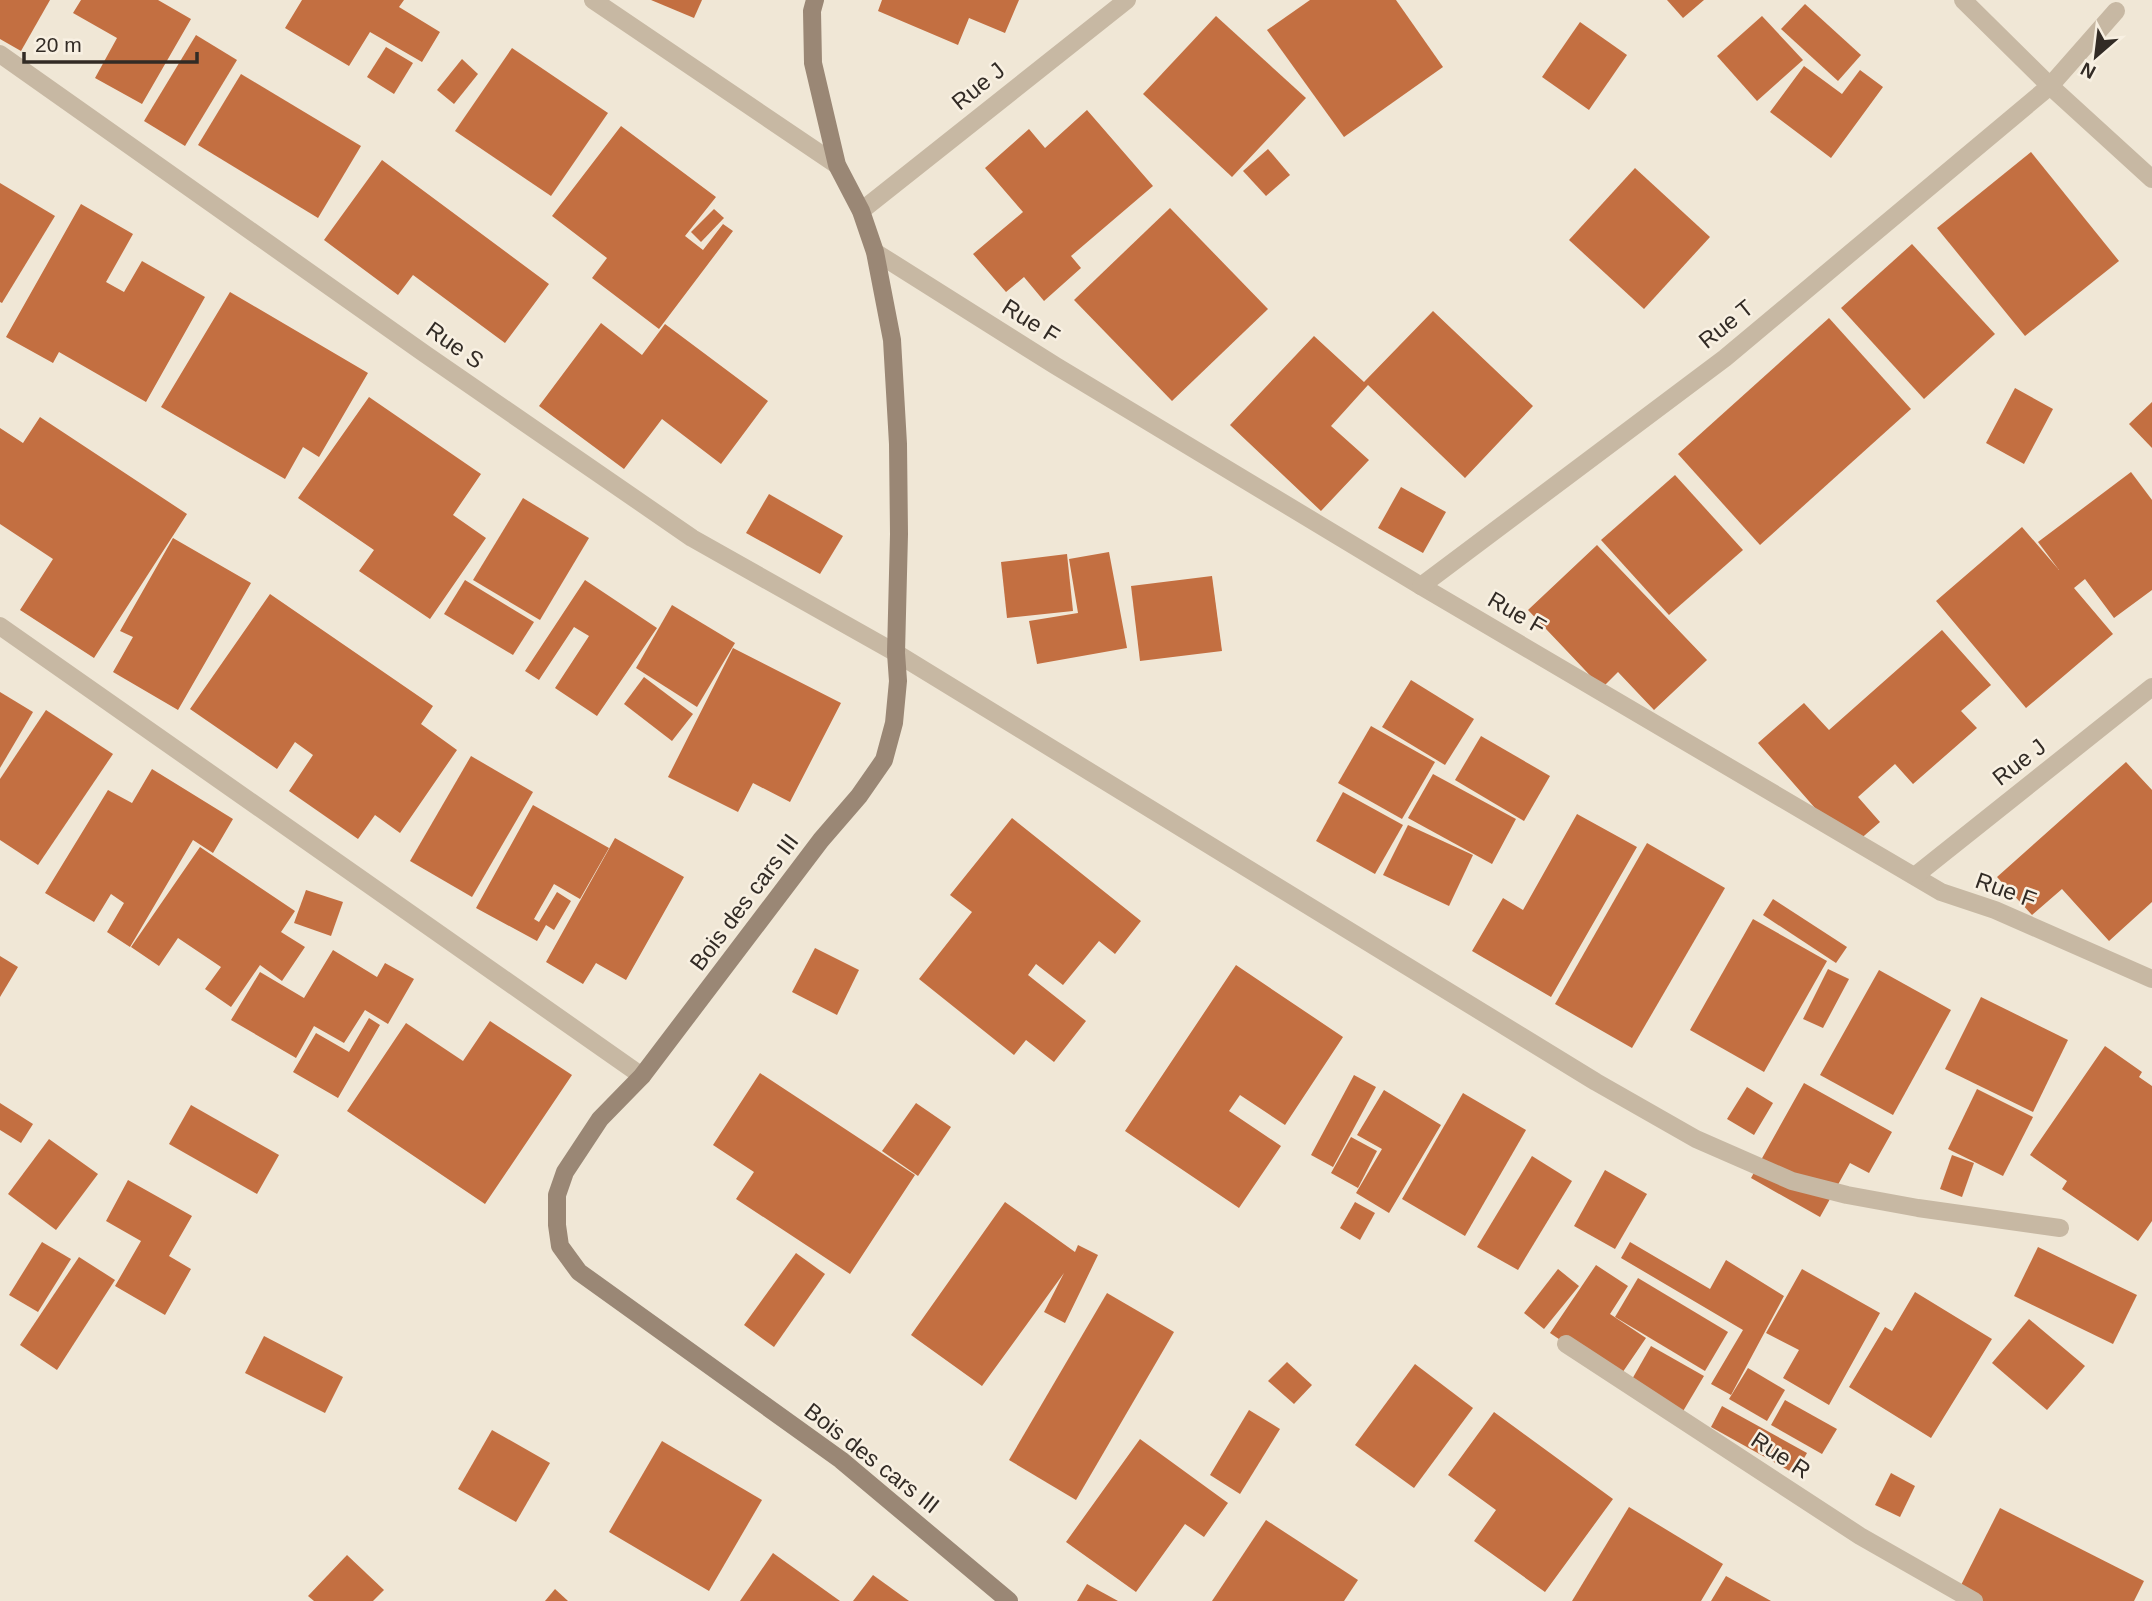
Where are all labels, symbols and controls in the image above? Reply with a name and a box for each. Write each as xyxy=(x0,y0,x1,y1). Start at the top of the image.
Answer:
scale bar xyxy=(24,21,198,65)
north arrow xyxy=(2061,21,2131,91)
text: 20 m xyxy=(35,33,82,56)
street label: Rue J xyxy=(946,57,1010,115)
text: N xyxy=(2077,58,2099,83)
street label: Rue F xyxy=(998,293,1064,349)
street label: Rue T xyxy=(1694,294,1758,354)
street label: Rue S xyxy=(421,316,489,374)
street label: Rue F xyxy=(1483,586,1551,640)
street label: Rue J xyxy=(1987,733,2051,791)
street label: Bois des cars III xyxy=(684,829,804,975)
street label: Rue F xyxy=(1972,867,2040,913)
street label: Bois des cars III xyxy=(800,1397,944,1519)
street label: Rue R xyxy=(1747,1426,1815,1484)

